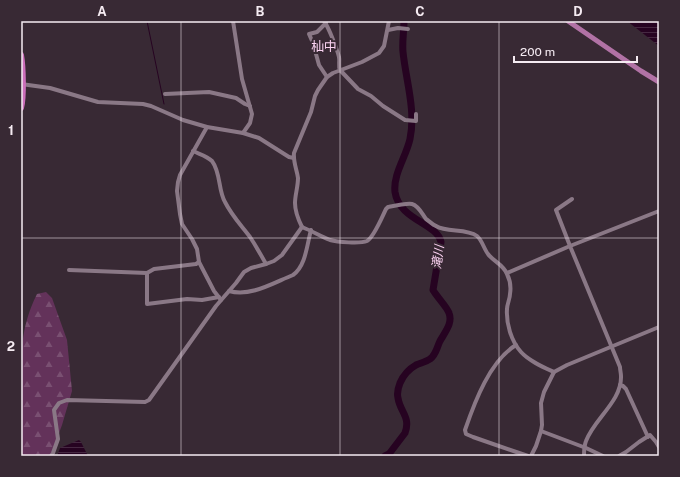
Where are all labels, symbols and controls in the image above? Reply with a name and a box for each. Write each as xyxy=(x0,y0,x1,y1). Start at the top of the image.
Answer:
text: A xyxy=(97,4,107,19)
text: B xyxy=(256,4,265,19)
text: C xyxy=(415,4,425,19)
text: D xyxy=(573,4,583,19)
scale bar xyxy=(514,38,637,64)
district label: 杣中 xyxy=(311,39,337,54)
text: 200 m xyxy=(520,45,555,59)
text: 1 xyxy=(8,123,14,138)
water label: 滝川 xyxy=(430,242,447,270)
text: 2 xyxy=(7,339,15,354)

